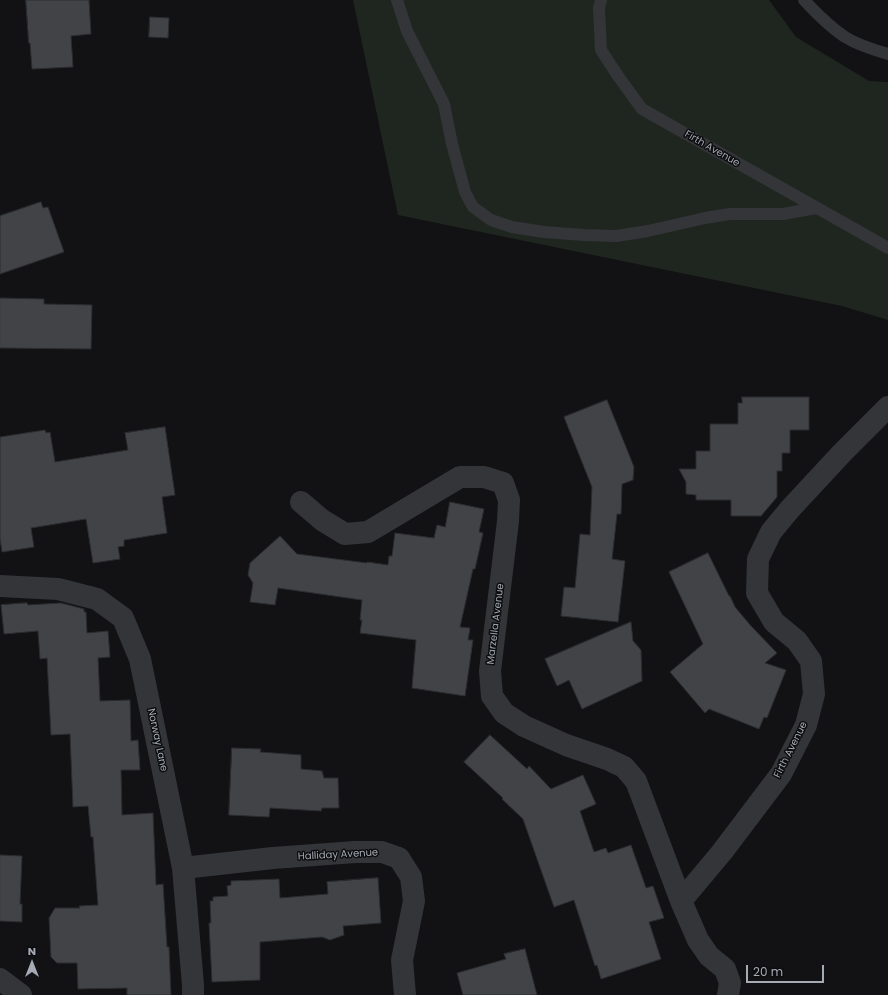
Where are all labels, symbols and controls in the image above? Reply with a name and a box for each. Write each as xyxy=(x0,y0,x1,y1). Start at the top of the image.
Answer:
street label: Firth Avenue xyxy=(682,128,742,170)
street label: Marzella Avenue xyxy=(485,583,507,665)
street label: Norway Lane xyxy=(144,707,170,773)
street label: Firth Avenue xyxy=(772,720,810,780)
street label: Halliday Avenue xyxy=(298,847,378,863)
north arrow xyxy=(12,943,52,983)
text: N xyxy=(28,943,36,959)
scale bar xyxy=(748,957,826,983)
text: 20 m xyxy=(753,963,783,980)

